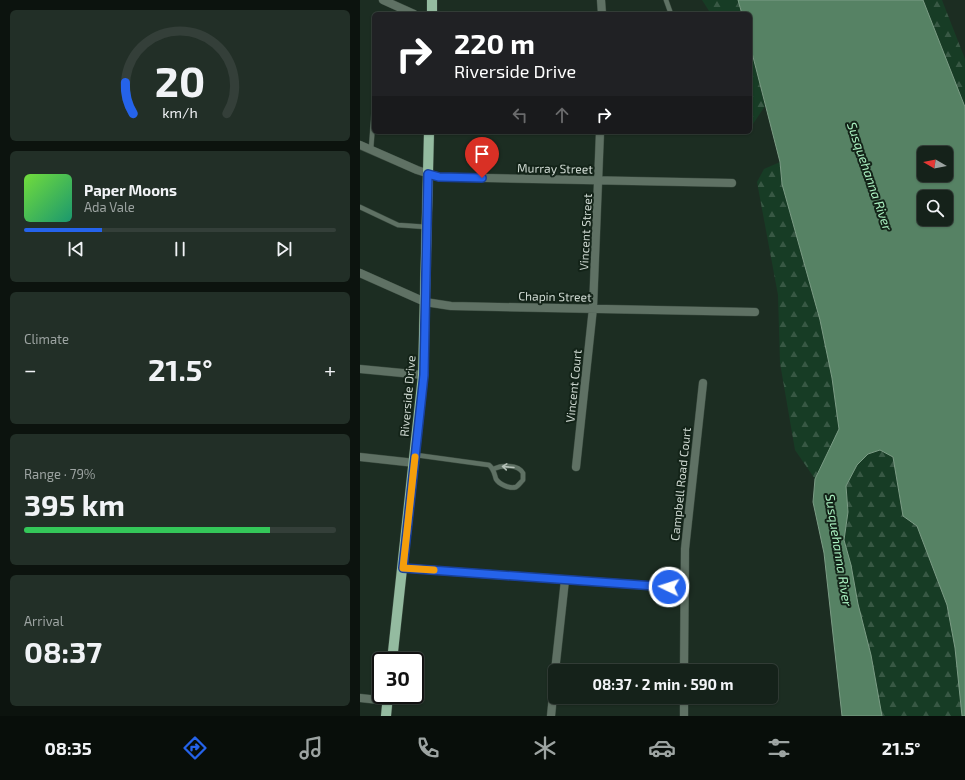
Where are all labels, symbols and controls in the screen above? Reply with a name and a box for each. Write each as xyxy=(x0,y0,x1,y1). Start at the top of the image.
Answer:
text: 220 m xyxy=(454,26,535,60)
icon: right xyxy=(388,28,440,80)
text: 20 xyxy=(155,54,205,104)
text: Riverside Drive xyxy=(454,60,576,82)
text: km/h xyxy=(162,103,198,120)
icon: left xyxy=(509,104,531,126)
icon: ahead xyxy=(551,104,573,126)
icon: right xyxy=(593,104,615,126)
water label: Susquehanna River xyxy=(844,120,896,233)
pin xyxy=(465,137,499,178)
icon: arrive xyxy=(471,143,493,165)
north arrow xyxy=(917,146,953,182)
map controls xyxy=(917,146,953,226)
street label: Murray Street xyxy=(517,160,593,176)
text: Paper Moons xyxy=(84,181,177,199)
button: search xyxy=(917,190,953,226)
street label: Vincent Street xyxy=(576,193,594,271)
text: Ada Vale xyxy=(84,199,135,215)
icon: previous xyxy=(65,238,87,260)
icon: pause xyxy=(169,238,191,260)
icon: next xyxy=(273,238,295,260)
street label: Chapin Street xyxy=(518,288,592,304)
text: Climate xyxy=(24,331,69,347)
street label: Vincent Court xyxy=(562,348,584,423)
text: 21.5° xyxy=(148,351,213,387)
street label: Riverside Drive xyxy=(396,355,418,437)
text: − xyxy=(24,356,37,382)
text: + xyxy=(324,356,336,382)
street label: Campbell Road Court xyxy=(667,426,693,541)
one-way arrow xyxy=(502,463,515,470)
text: Range · 79% xyxy=(24,466,96,482)
text: 395 km xyxy=(24,486,125,522)
water label: Susquehanna River xyxy=(822,493,856,608)
position arrow xyxy=(648,566,690,608)
text: Arrival xyxy=(24,613,64,629)
text: 08:37 xyxy=(24,633,102,669)
speed limit sign: 30 xyxy=(372,652,424,704)
text: 08:37 · 2 min · 590 m xyxy=(593,675,733,693)
icon: directions xyxy=(181,734,209,762)
icon: music xyxy=(297,734,325,762)
icon: phone xyxy=(414,734,442,762)
icon: climate xyxy=(531,734,559,762)
icon: car xyxy=(648,734,676,762)
icon: filters xyxy=(765,734,793,762)
text: 08:35 xyxy=(44,737,92,759)
text: 21.5° xyxy=(882,737,921,759)

